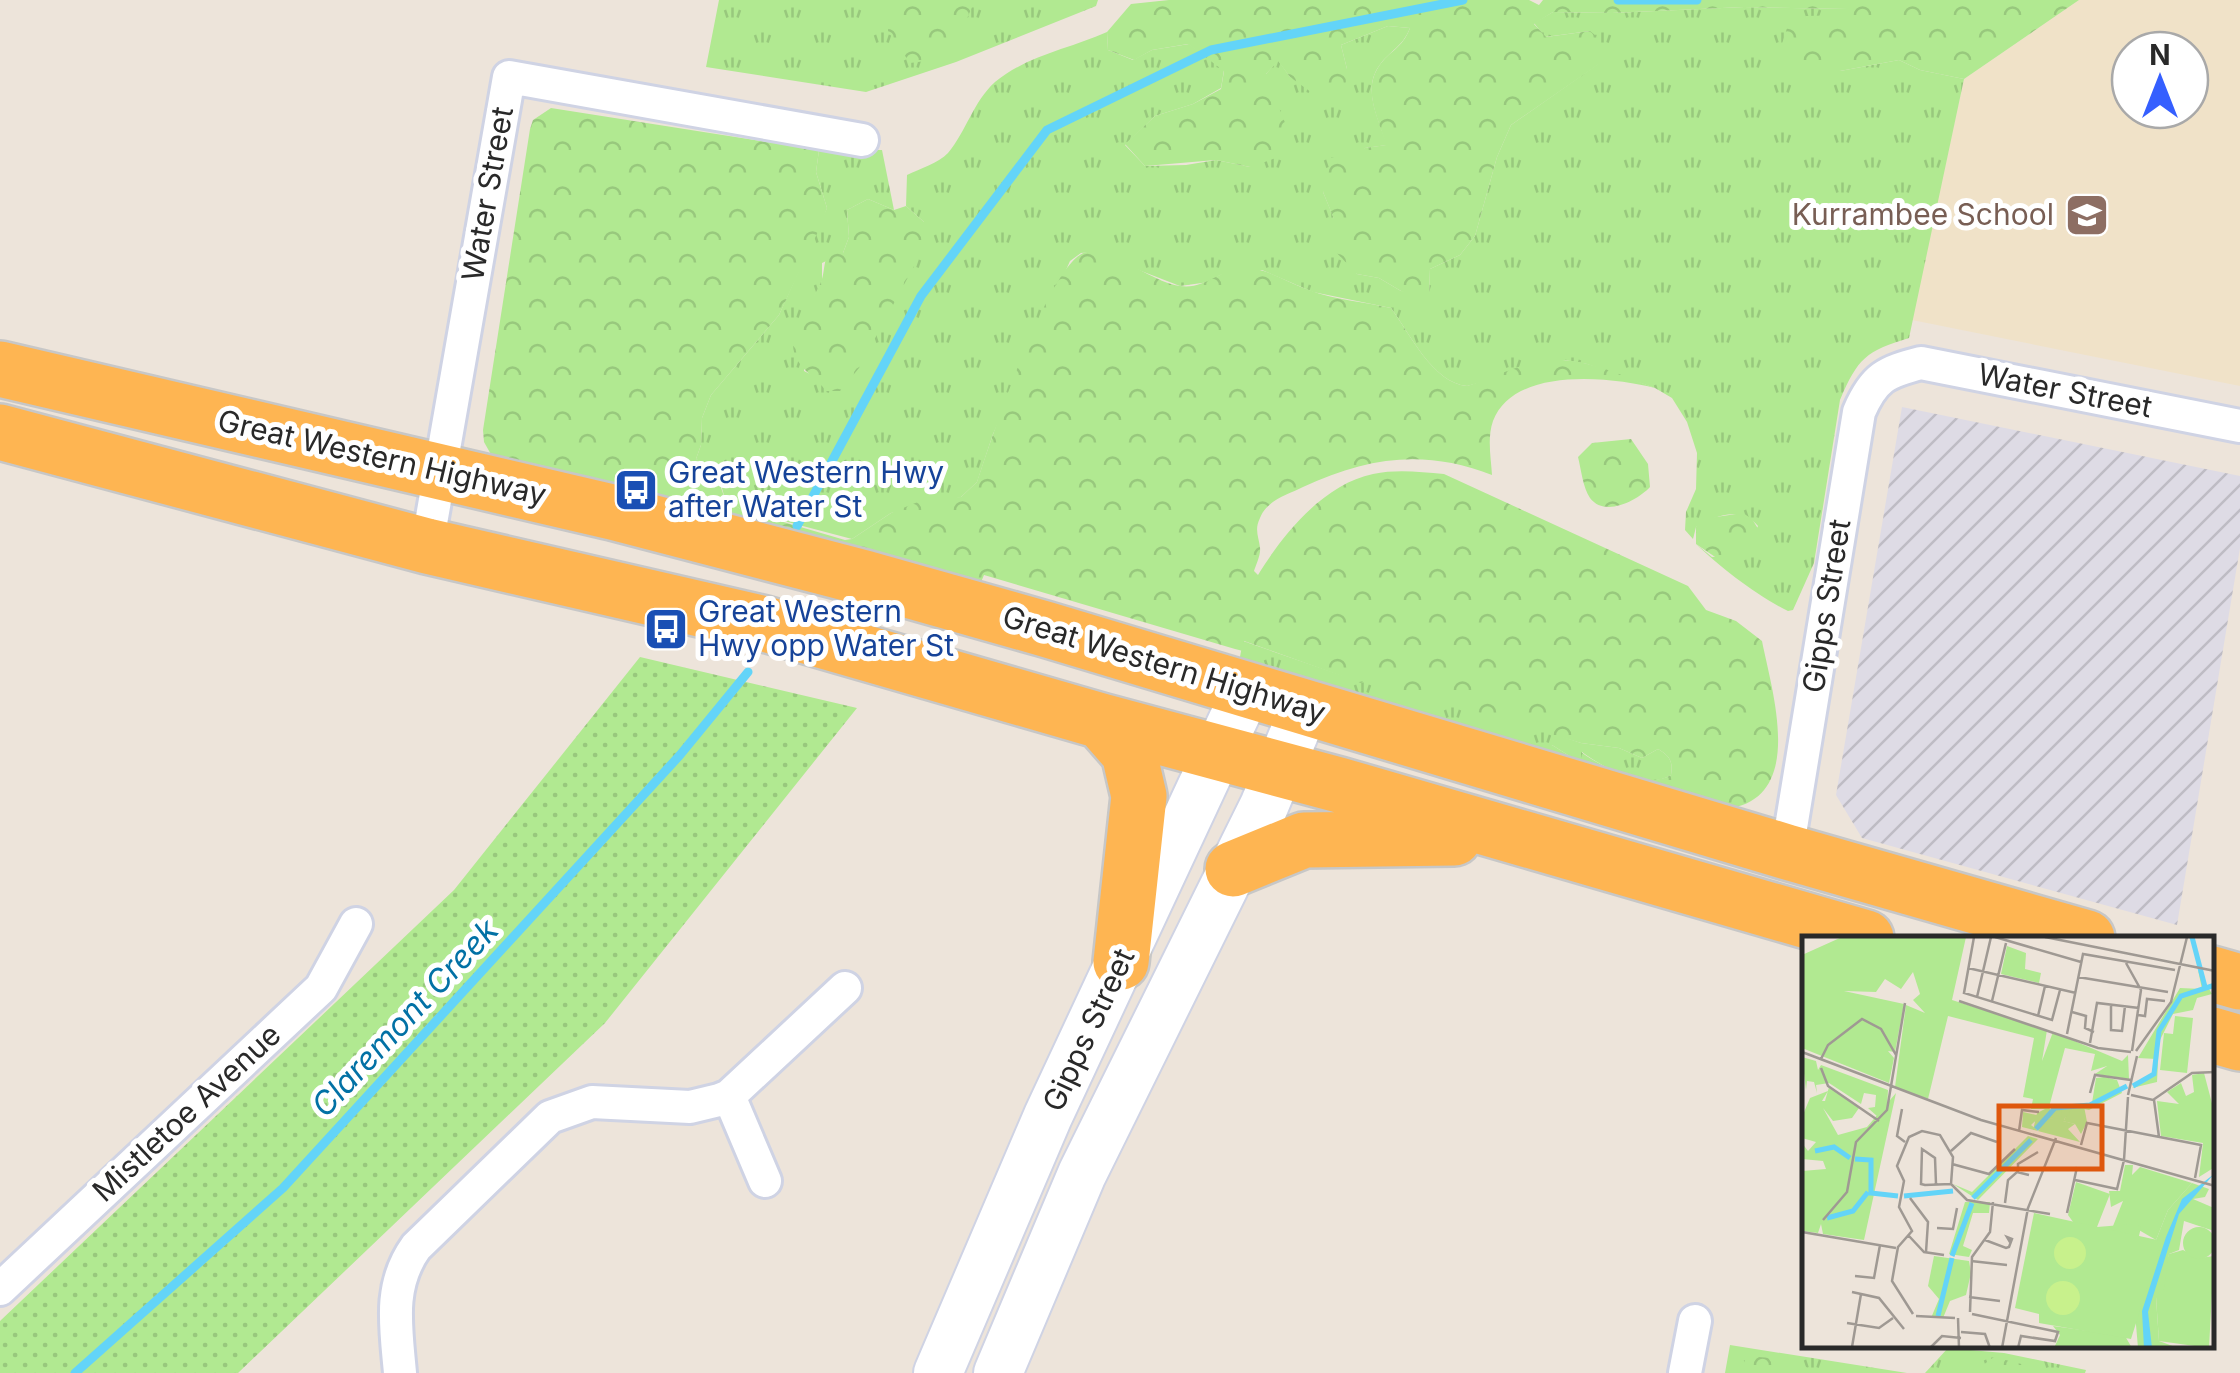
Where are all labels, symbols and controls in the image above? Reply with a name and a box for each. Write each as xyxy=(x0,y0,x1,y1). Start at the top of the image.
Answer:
north arrow xyxy=(2110,30,2210,130)
text: N xyxy=(2149,38,2171,72)
street label: Water Street xyxy=(454,104,520,284)
school or university icon: Kurrambee School xyxy=(2064,192,2110,238)
place label: Kurrambee School xyxy=(1792,196,2054,232)
street label: Water Street xyxy=(1975,356,2155,425)
street label: Great Western Highway xyxy=(215,402,550,512)
place label: Great Western Hwy after Water St xyxy=(668,454,944,524)
bus stop icon: Great Western Hwy after Water St xyxy=(613,467,659,513)
street label: Gipps Street xyxy=(1795,516,1858,695)
place label: Great Western Hwy opp Water St xyxy=(698,593,954,663)
street label: Great Western Highway xyxy=(998,598,1330,730)
bus stop icon: Great Western Hwy opp Water St xyxy=(643,606,689,652)
water label: Claremont Creek xyxy=(303,910,507,1124)
inset map xyxy=(1802,936,2215,1348)
street label: Gipps Street xyxy=(1035,942,1142,1117)
street label: Mistletoe Avenue xyxy=(85,1016,288,1208)

